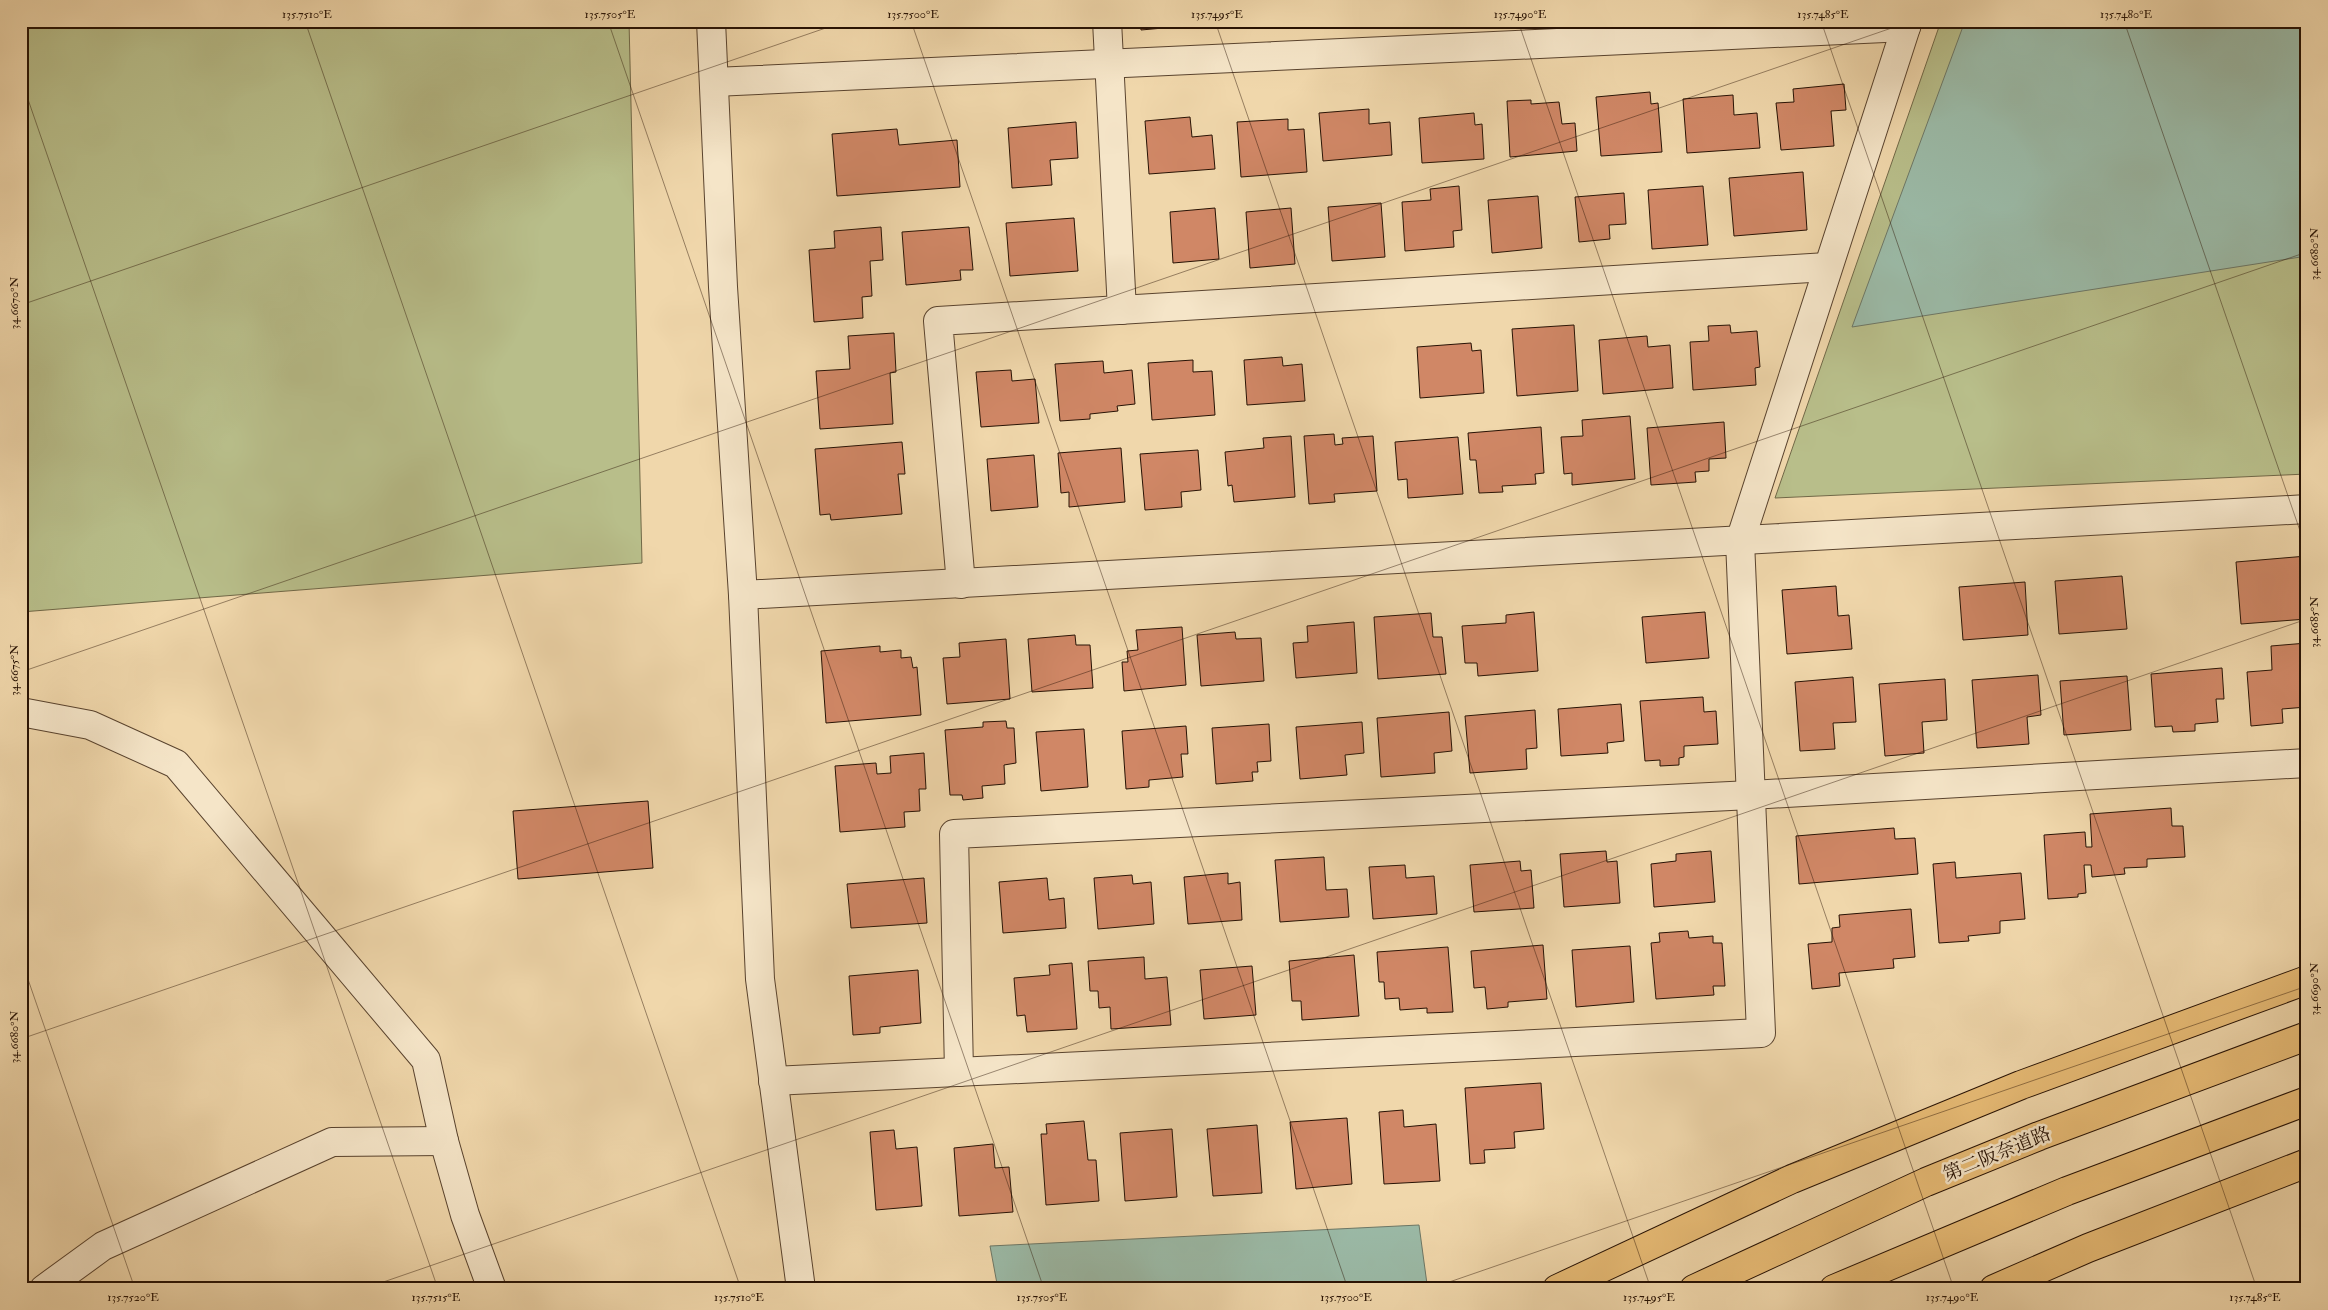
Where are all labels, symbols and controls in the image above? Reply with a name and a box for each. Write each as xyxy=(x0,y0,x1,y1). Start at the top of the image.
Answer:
text: 135.7510°E xyxy=(282,7,332,22)
text: 135.7505°E xyxy=(585,7,636,22)
text: 135.7500°E xyxy=(887,7,939,22)
text: 135.7495°E xyxy=(1191,7,1243,22)
text: 135.7490°E xyxy=(1494,7,1547,22)
text: 135.7485°E xyxy=(1797,7,1849,22)
text: 135.7480°E xyxy=(2100,7,2152,22)
text: 34.6680°N xyxy=(2307,228,2322,280)
text: 34.6670°N xyxy=(7,277,22,329)
text: 34.6685°N xyxy=(2307,596,2322,648)
text: 34.6675°N xyxy=(7,644,22,696)
text: 34.6690°N xyxy=(2307,962,2322,1016)
text: 34.6680°N xyxy=(7,1011,22,1063)
street label: 第二阪奈道路 xyxy=(1940,1122,2054,1186)
text: 135.7520°E xyxy=(107,1290,159,1305)
text: 135.7515°E xyxy=(412,1290,461,1305)
text: 135.7510°E xyxy=(714,1290,764,1305)
text: 135.7505°E xyxy=(1017,1290,1068,1305)
text: 135.7500°E xyxy=(1320,1290,1372,1305)
text: 135.7495°E xyxy=(1623,1290,1675,1305)
text: 135.7490°E xyxy=(1926,1290,1979,1305)
text: 135.7485°E xyxy=(2229,1290,2281,1305)

